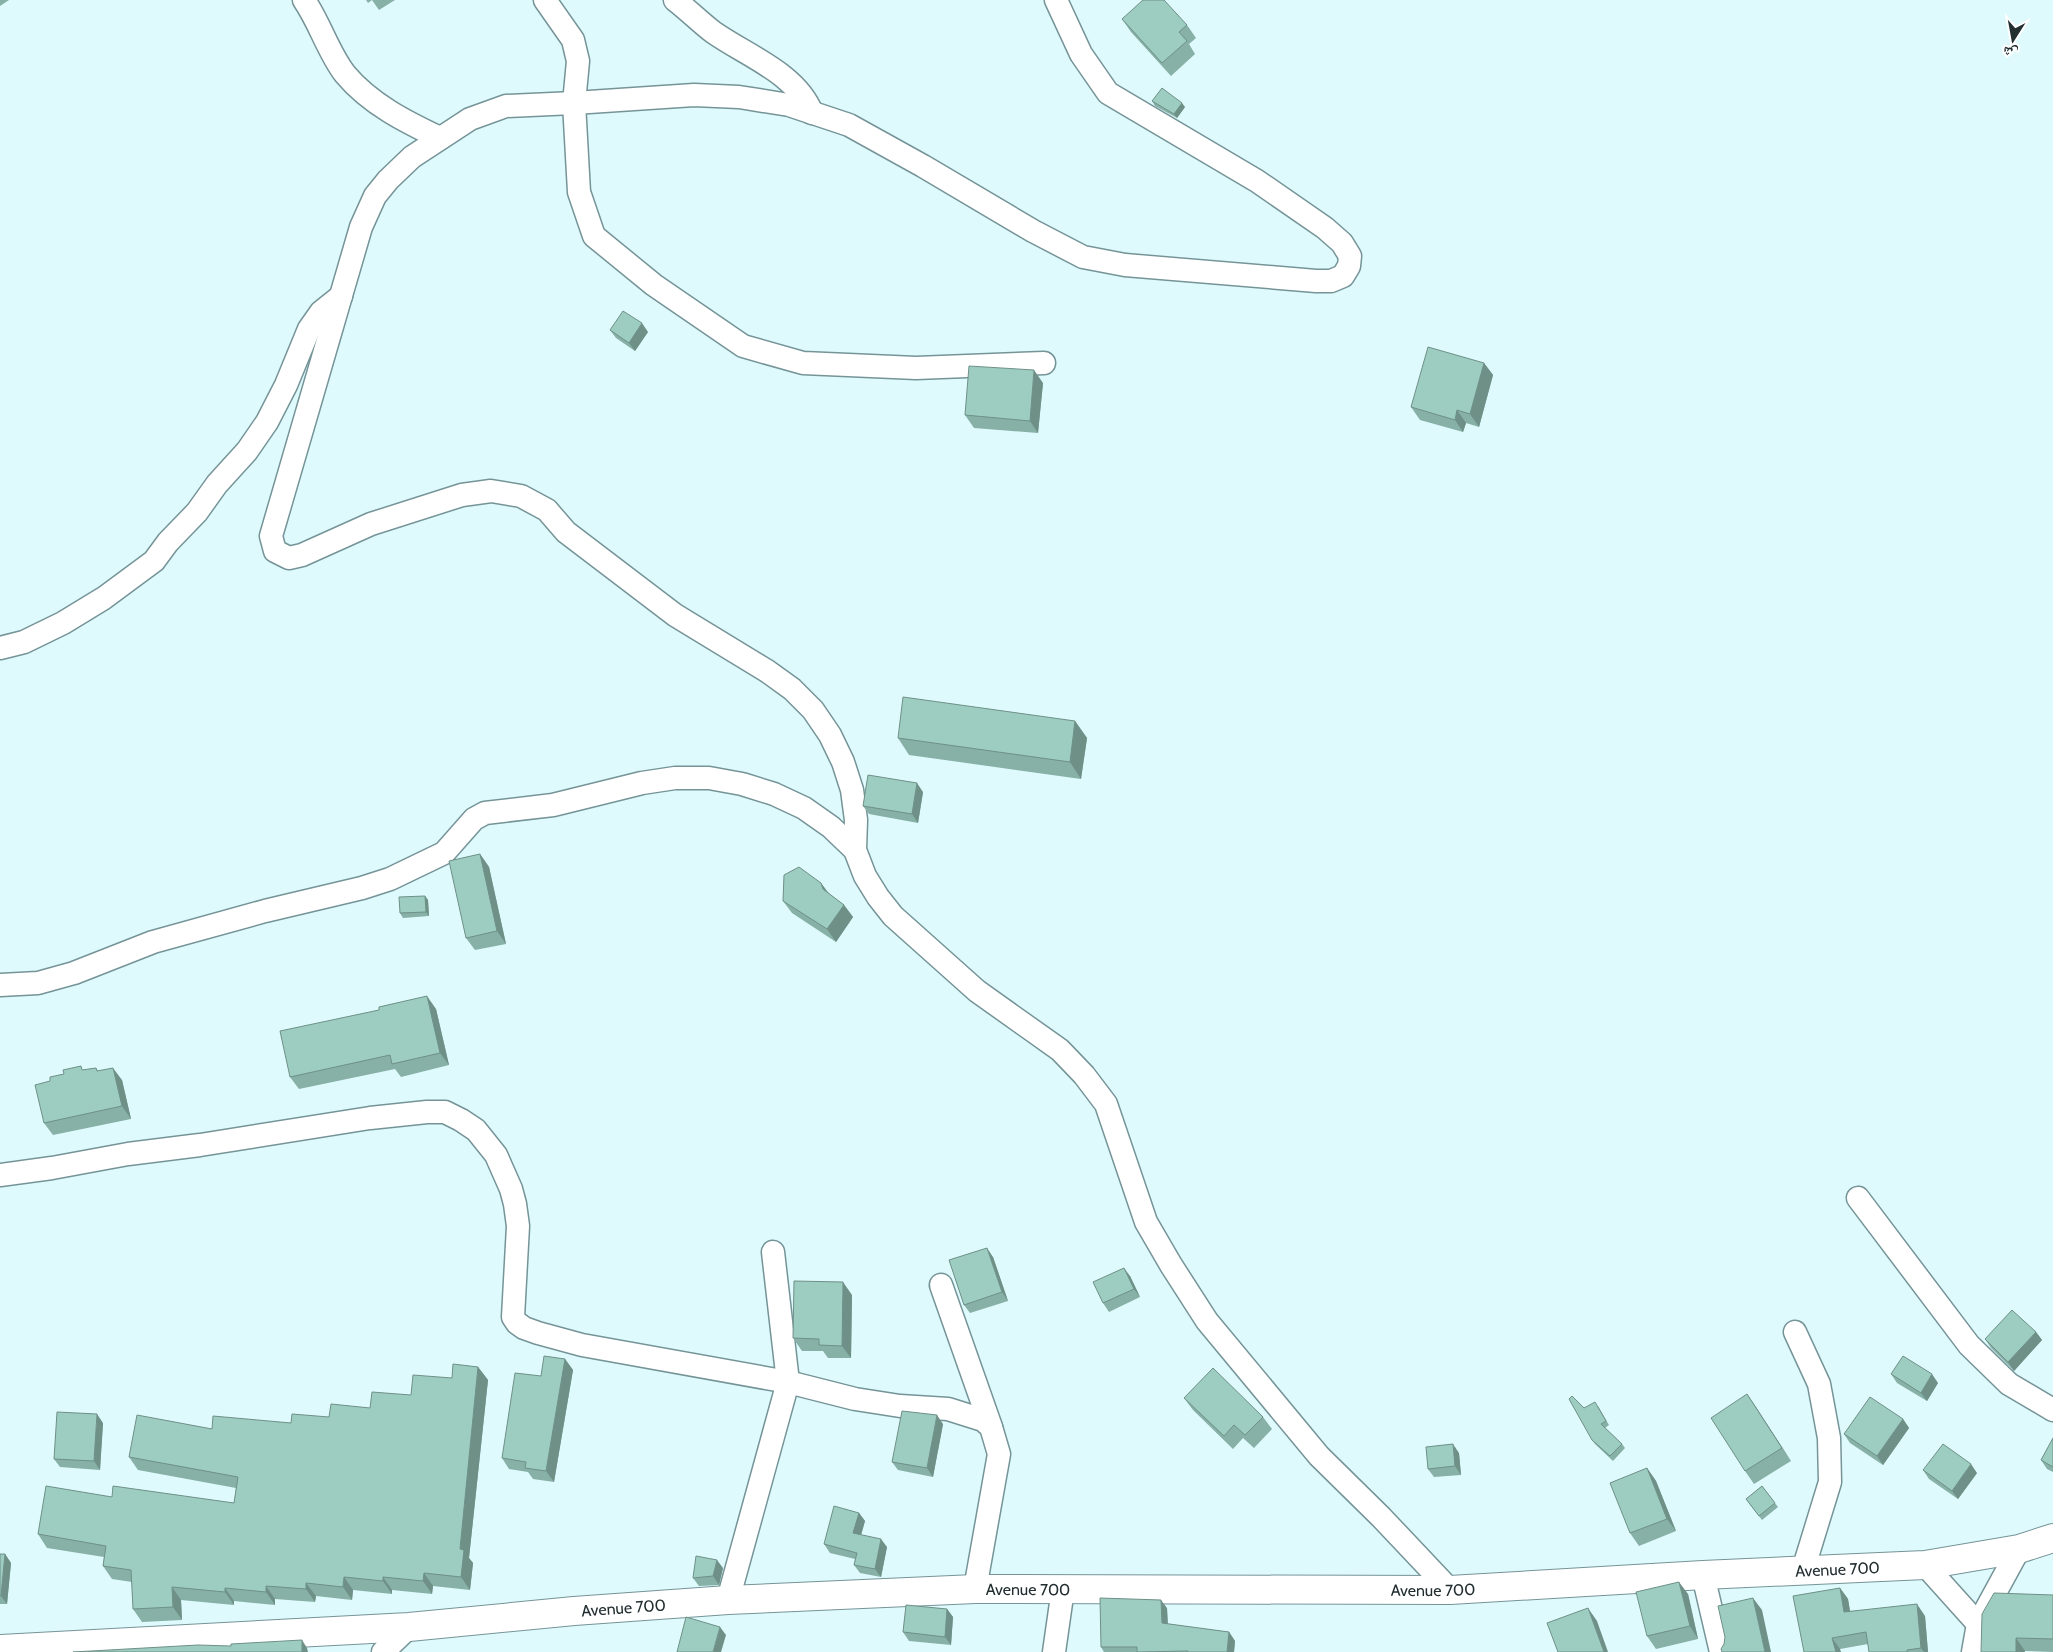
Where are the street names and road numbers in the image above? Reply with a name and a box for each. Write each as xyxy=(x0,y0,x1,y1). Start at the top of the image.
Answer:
street label: Avenue 700 xyxy=(1795,1558,1880,1581)
street label: Avenue 700 xyxy=(986,1580,1070,1599)
street label: Avenue 700 xyxy=(1391,1580,1476,1600)
street label: Avenue 700 xyxy=(581,1595,666,1620)

